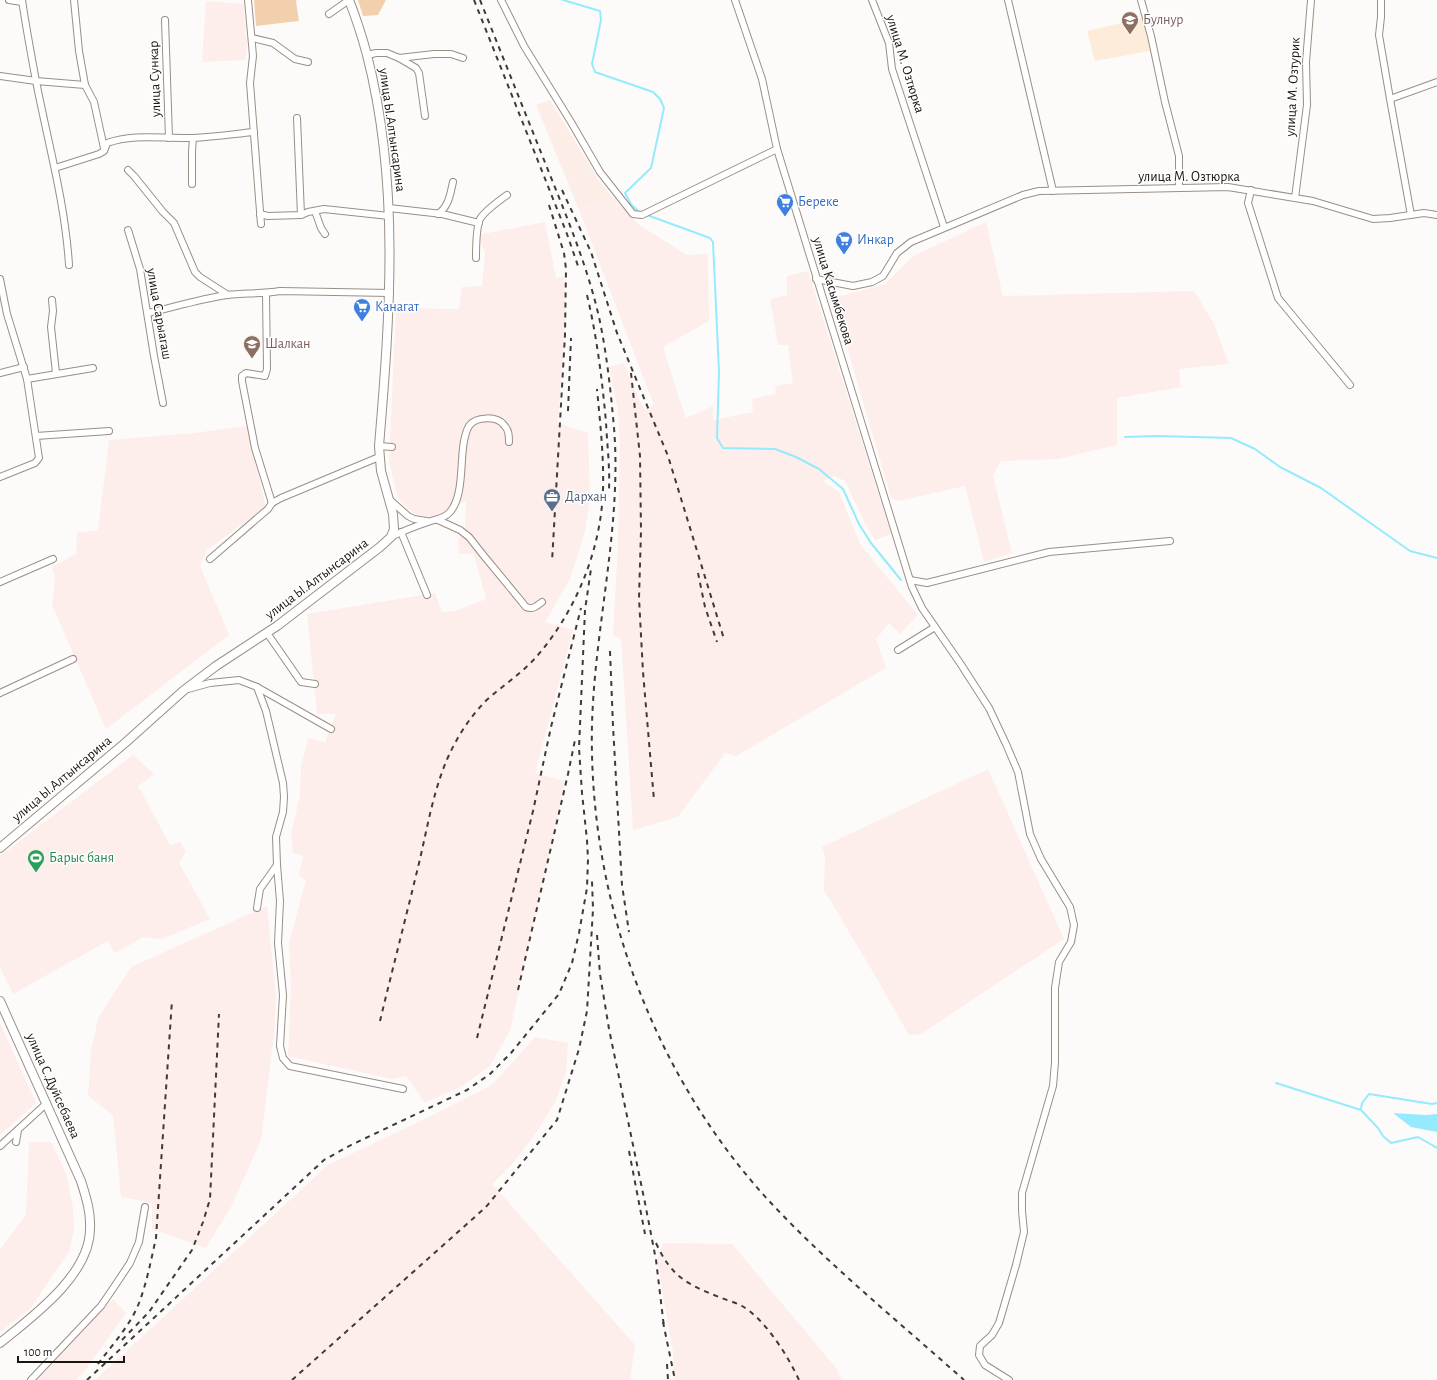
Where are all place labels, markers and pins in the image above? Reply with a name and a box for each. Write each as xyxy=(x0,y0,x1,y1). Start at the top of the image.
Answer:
school or university icon: Булнур xyxy=(1120,10,1140,35)
place label: Булнур xyxy=(1143,13,1183,27)
supermarket icon: Береке xyxy=(775,192,795,217)
place label: Береке xyxy=(798,195,839,209)
supermarket icon: Инкар xyxy=(834,230,854,255)
place label: Инкар xyxy=(857,233,894,247)
supermarket icon: Канагат xyxy=(352,297,372,322)
place label: Канагат xyxy=(375,300,420,314)
school or university icon: Шалкан xyxy=(242,334,262,359)
place label: Шалкан xyxy=(265,337,310,351)
office icon: Дархан xyxy=(542,487,562,512)
place label: Дархан xyxy=(565,490,607,504)
sports icon: Барыс баня xyxy=(26,848,46,873)
place label: Барыс баня xyxy=(49,851,114,865)

